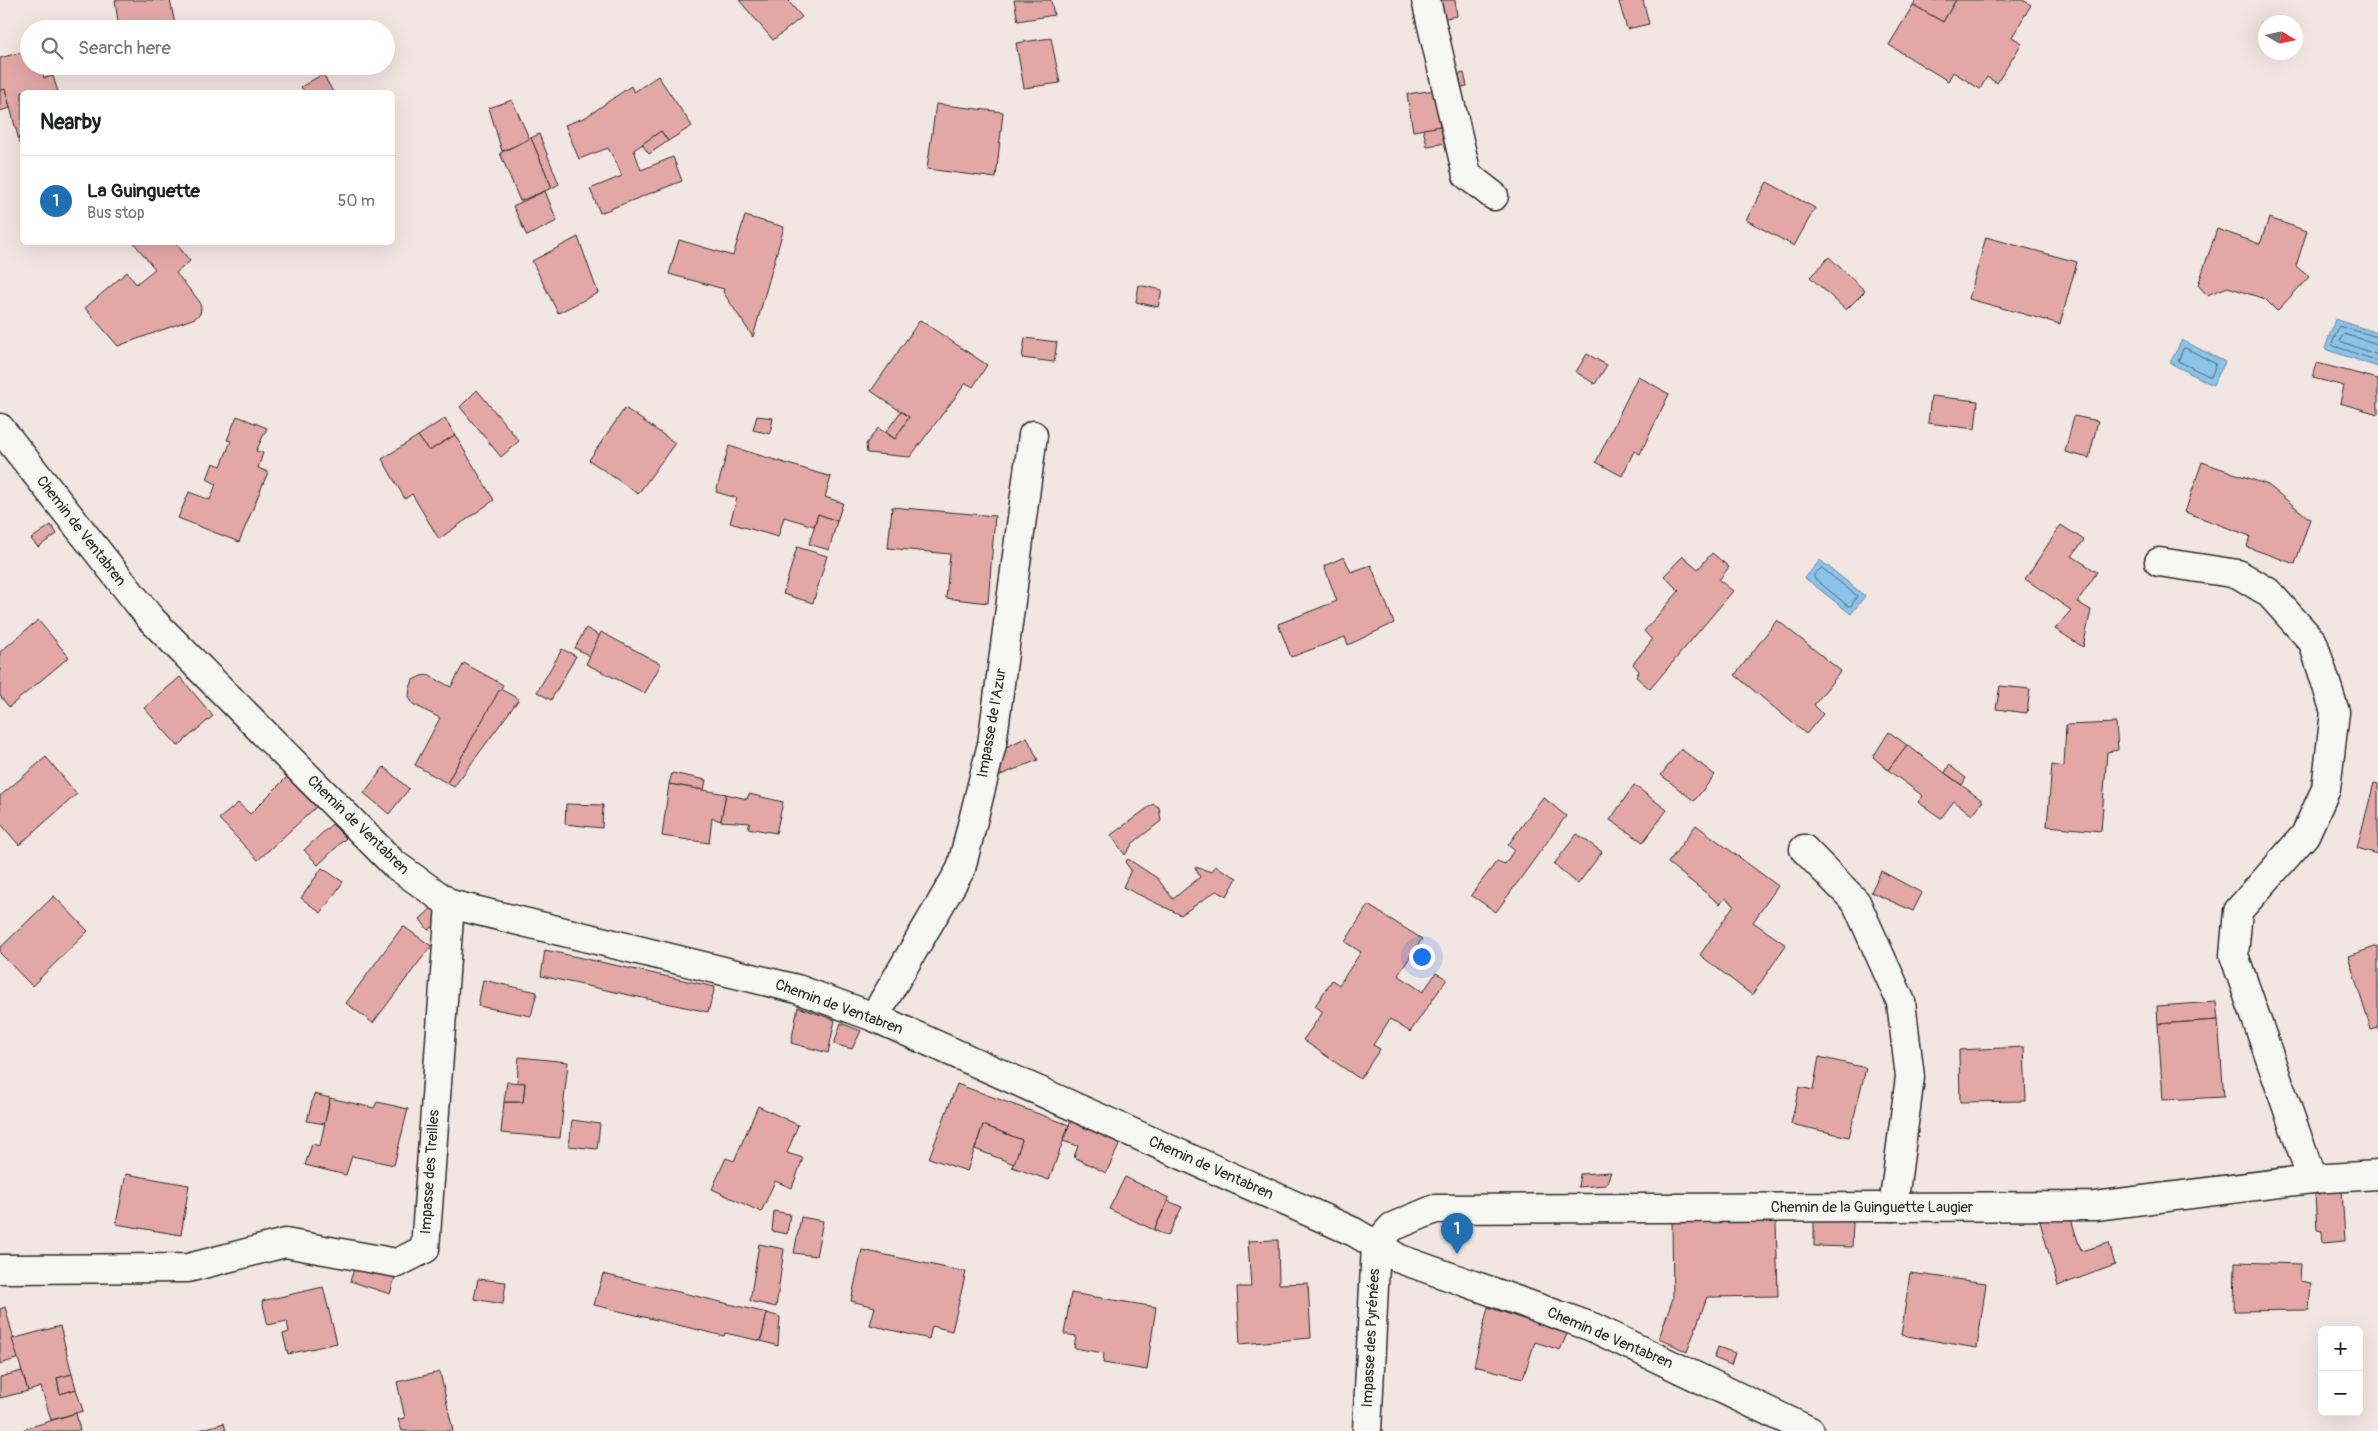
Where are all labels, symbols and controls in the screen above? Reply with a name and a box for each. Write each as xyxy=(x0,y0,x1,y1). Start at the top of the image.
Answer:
north arrow xyxy=(2258,15,2303,60)
search box xyxy=(20,20,395,75)
icon: search xyxy=(38,34,66,62)
text: Search here xyxy=(78,36,171,60)
text: Nearby xyxy=(40,109,101,136)
text: La Guinguette xyxy=(87,179,200,203)
text: 1 xyxy=(53,191,59,211)
text: 50 m xyxy=(338,191,375,211)
text: Bus stop xyxy=(87,203,145,223)
street label: Chemin de Ventabren xyxy=(32,472,130,590)
street label: Impasse de l'Azur xyxy=(973,666,1011,779)
street label: Chemin de Ventabren xyxy=(303,771,413,879)
your location xyxy=(1409,944,1435,970)
street label: Chemin de Ventabren xyxy=(772,975,906,1039)
street label: Impasse des Treilles xyxy=(416,1109,444,1235)
street label: Chemin de Ventabren xyxy=(1146,1132,1276,1204)
street label: Chemin de la Guinguette Laugier xyxy=(1771,1198,1974,1217)
pin: 1 xyxy=(1441,1213,1473,1254)
street label: Impasse des Pyrénées xyxy=(1358,1268,1384,1408)
street label: Chemin de Ventabren xyxy=(1544,1303,1676,1373)
map controls xyxy=(2318,1326,2363,1416)
button: + xyxy=(2318,1326,2363,1371)
button: − xyxy=(2318,1371,2363,1416)

